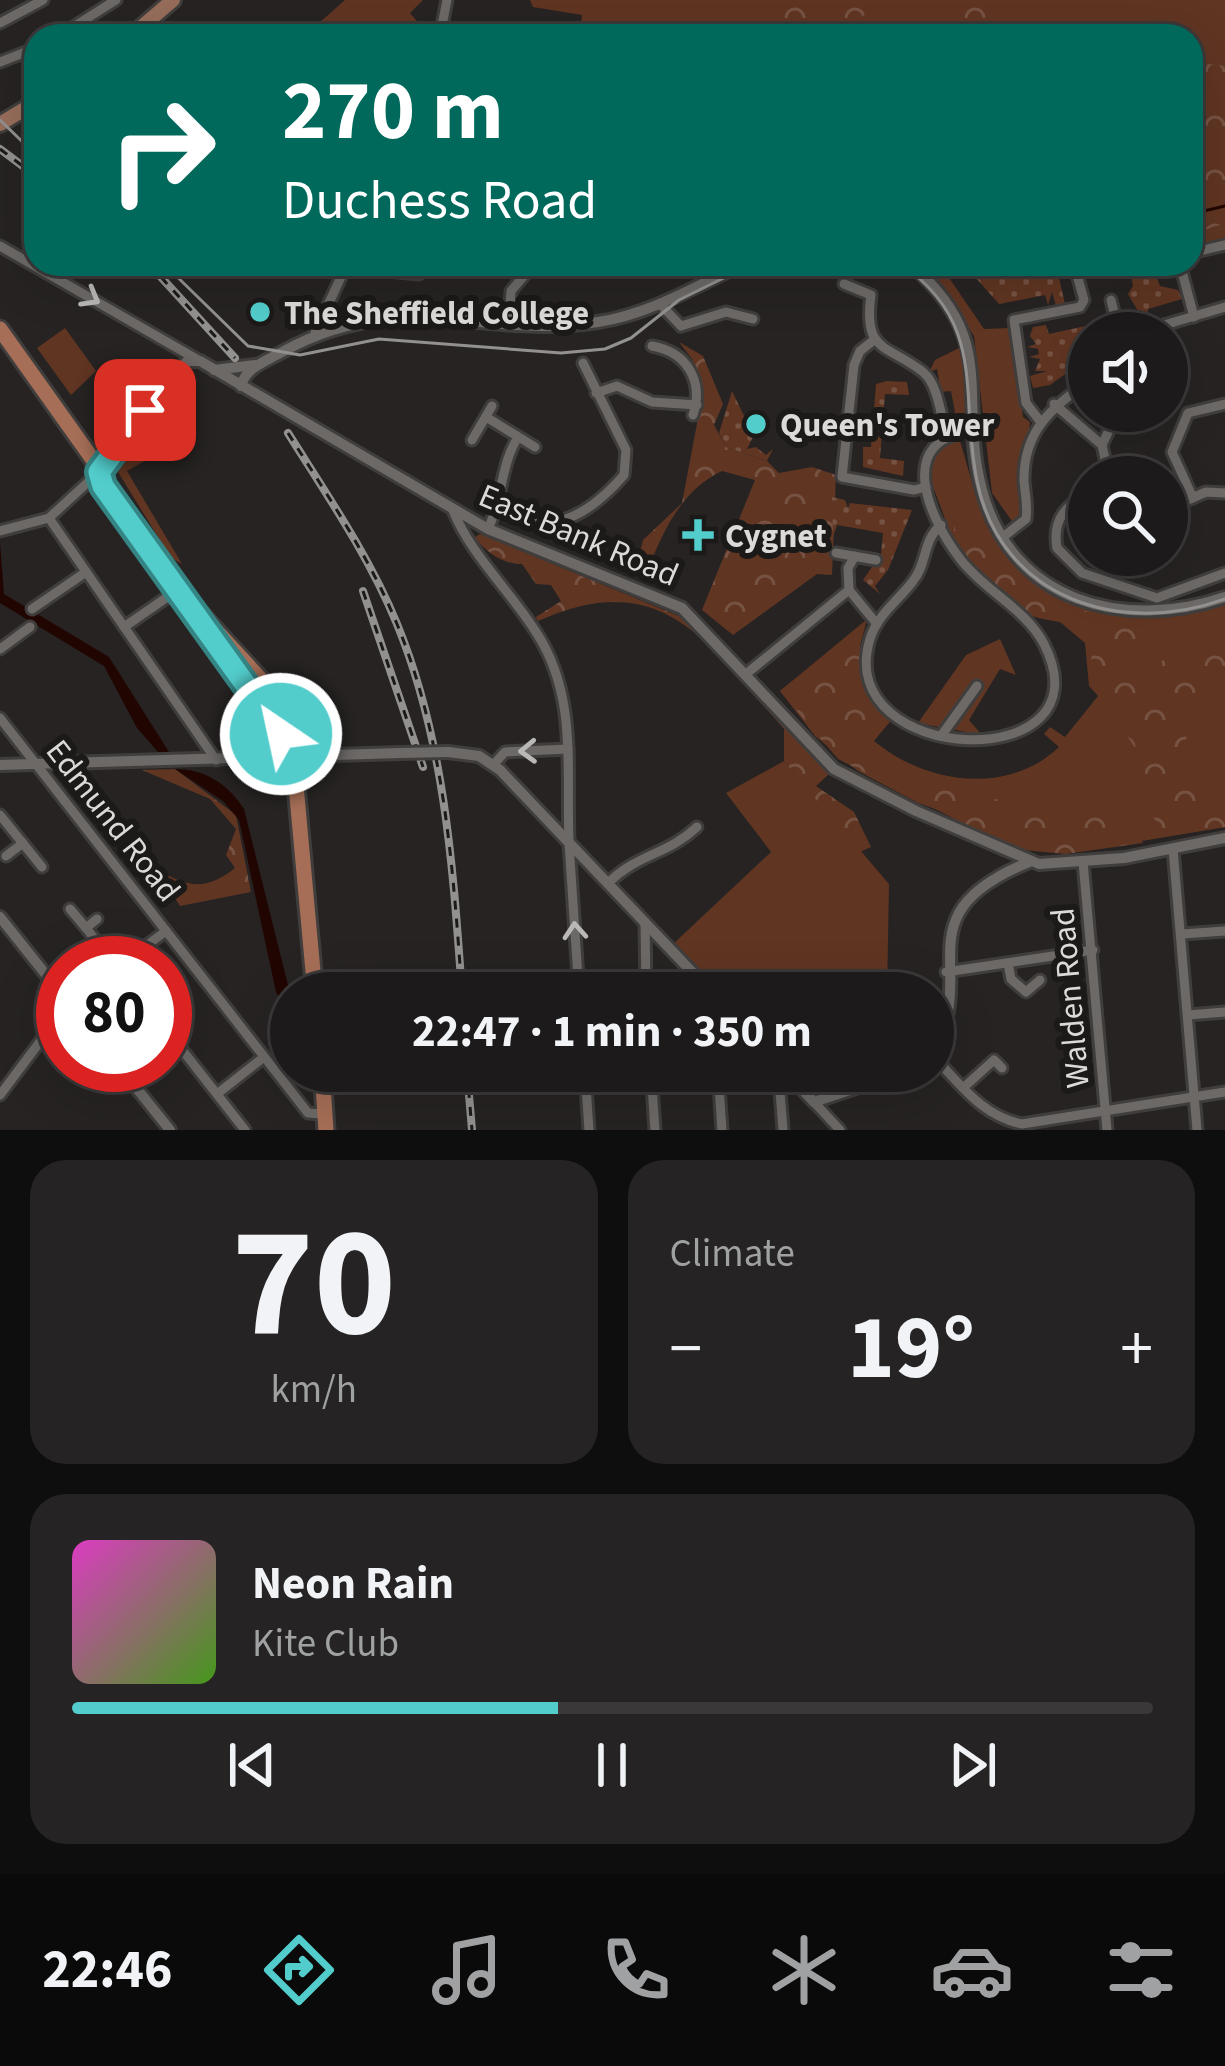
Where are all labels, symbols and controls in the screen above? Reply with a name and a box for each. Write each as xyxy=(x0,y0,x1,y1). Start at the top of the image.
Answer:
text: 270 m xyxy=(282,52,504,172)
icon: right xyxy=(84,72,240,228)
text: Duchess Road xyxy=(282,163,597,240)
one-way arrow xyxy=(79,283,100,306)
place label: The Sheffield College xyxy=(284,290,589,337)
marker: The Sheffield College xyxy=(247,299,273,325)
map controls xyxy=(1068,312,1188,576)
button: sound xyxy=(1068,312,1188,432)
pin xyxy=(94,359,196,461)
icon: arrive xyxy=(112,377,178,443)
place label: Queen's Tower xyxy=(780,402,995,449)
marker: Queen's Tower xyxy=(743,411,769,437)
button: search xyxy=(1068,456,1188,576)
street label: East Bank Road xyxy=(471,472,686,599)
place label: Cygnet xyxy=(725,513,827,560)
marker: Cygnet xyxy=(682,519,714,551)
position arrow xyxy=(218,671,344,797)
street label: Edmund Road xyxy=(34,730,191,912)
one-way arrow xyxy=(518,738,537,764)
street label: Walden Road xyxy=(1039,906,1102,1090)
one-way arrow xyxy=(562,921,588,940)
speed limit sign: 80 xyxy=(36,936,192,1092)
text: 22:47 · 1 min · 350 m xyxy=(412,1000,812,1064)
text: 70 xyxy=(231,1173,396,1395)
text: Climate xyxy=(670,1226,795,1282)
text: 19° xyxy=(847,1285,975,1413)
text: − xyxy=(670,1302,702,1396)
text: + xyxy=(1120,1302,1153,1396)
text: km/h xyxy=(270,1362,357,1418)
text: Neon Rain xyxy=(252,1552,454,1616)
text: Kite Club xyxy=(252,1616,399,1672)
icon: previous xyxy=(219,1732,285,1798)
icon: pause xyxy=(579,1732,645,1798)
icon: next xyxy=(940,1732,1006,1798)
icon: directions xyxy=(257,1928,341,2012)
icon: music xyxy=(425,1928,509,2012)
icon: phone xyxy=(594,1928,678,2012)
icon: climate xyxy=(762,1928,846,2012)
icon: car xyxy=(930,1928,1014,2012)
icon: filters xyxy=(1099,1928,1183,2012)
text: 22:46 xyxy=(42,1932,172,2009)

